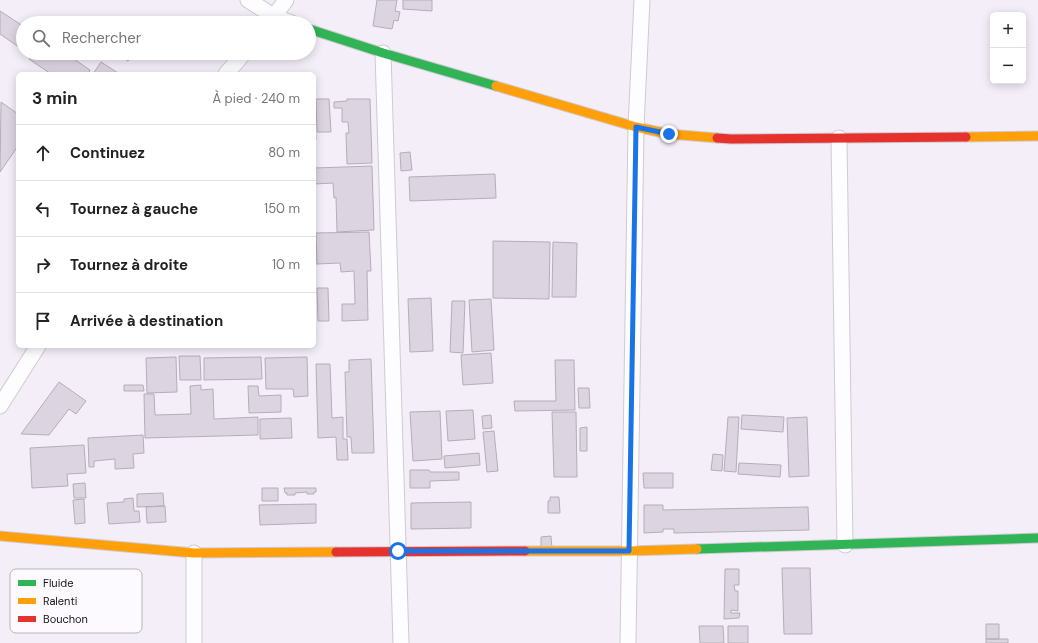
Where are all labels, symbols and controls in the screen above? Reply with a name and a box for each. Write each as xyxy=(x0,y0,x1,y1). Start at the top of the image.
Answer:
map controls xyxy=(990,12,1026,84)
button: + xyxy=(990,12,1026,48)
search box xyxy=(16,16,316,60)
icon: search xyxy=(30,27,52,49)
text: Rechercher xyxy=(62,28,141,48)
button: − xyxy=(990,48,1026,84)
text: 3 min xyxy=(32,87,77,109)
text: À pied · 240 m xyxy=(213,90,300,107)
route end xyxy=(660,125,678,143)
icon: ahead xyxy=(32,142,54,164)
text: Continuez xyxy=(70,143,145,163)
text: 80 m xyxy=(268,144,300,161)
icon: left xyxy=(32,198,54,220)
text: Tournez à gauche xyxy=(70,199,198,219)
text: 150 m xyxy=(264,200,300,217)
icon: right xyxy=(32,254,54,276)
text: Tournez à droite xyxy=(70,255,188,275)
text: 10 m xyxy=(272,256,300,273)
icon: arrive xyxy=(32,310,54,332)
text: Arrivée à destination xyxy=(70,311,223,331)
route start xyxy=(389,542,407,560)
legend xyxy=(10,569,142,633)
text: Fluide xyxy=(43,576,73,590)
text: Ralenti xyxy=(43,594,77,608)
text: Bouchon xyxy=(43,612,88,626)

